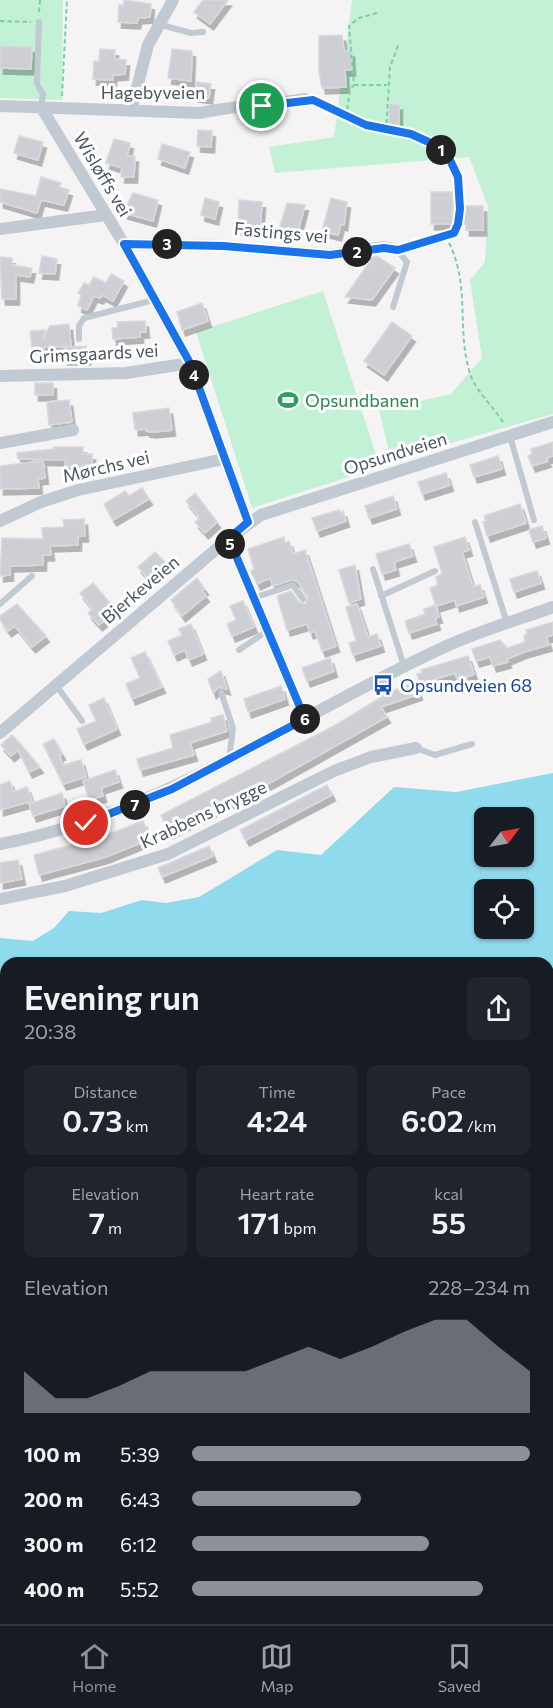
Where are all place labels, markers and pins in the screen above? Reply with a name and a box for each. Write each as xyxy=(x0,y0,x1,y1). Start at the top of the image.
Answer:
pin xyxy=(236,80,287,131)
pin: 1 xyxy=(426,135,456,165)
pin: 3 xyxy=(152,229,182,259)
pin: 2 xyxy=(342,237,372,267)
pin: 4 xyxy=(179,360,209,390)
sports icon: Opsundbanen xyxy=(276,388,300,412)
place label: Opsundbanen xyxy=(305,389,419,411)
pin: 5 xyxy=(215,529,245,559)
bus stop icon: Opsundveien 68 xyxy=(371,673,395,697)
place label: Opsundveien 68 xyxy=(400,674,532,696)
pin: 6 xyxy=(290,704,320,734)
pin: 7 xyxy=(120,790,150,820)
pin xyxy=(60,797,111,848)

